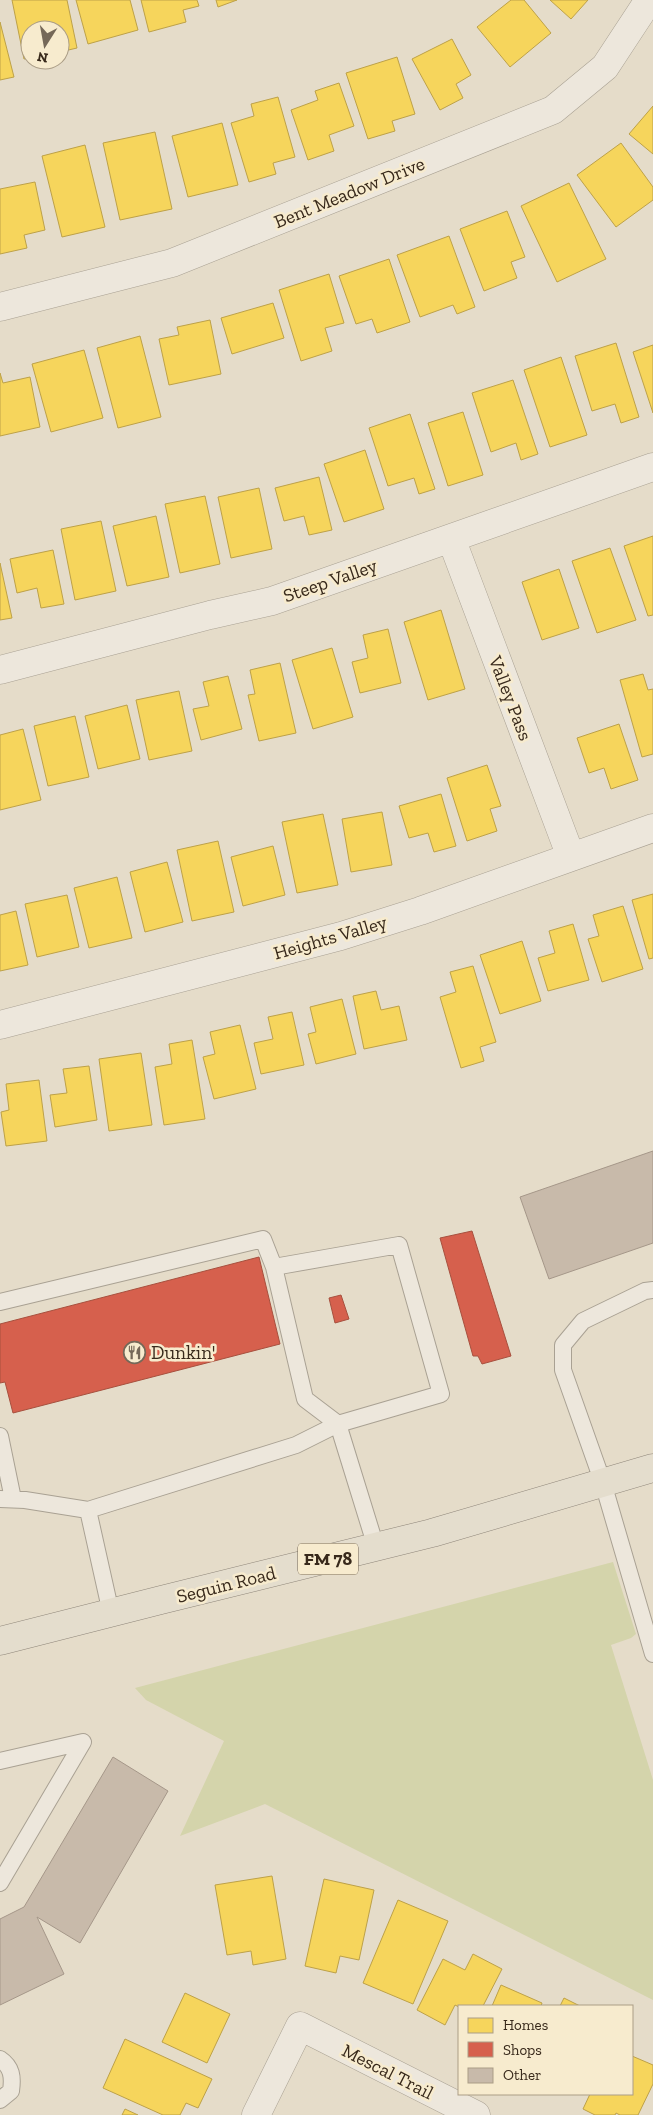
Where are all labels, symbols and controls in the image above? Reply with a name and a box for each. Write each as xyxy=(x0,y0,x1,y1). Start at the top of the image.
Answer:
north arrow xyxy=(20,20,70,70)
text: N xyxy=(35,48,49,67)
street label: Bent Meadow Drive xyxy=(271,152,428,233)
street label: Steep Valley xyxy=(280,554,380,607)
street label: Valley Pass xyxy=(483,651,537,744)
street label: Heights Valley xyxy=(271,910,390,965)
restaurant icon: Dunkin' xyxy=(123,1340,147,1364)
place label: Dunkin' xyxy=(151,1341,215,1364)
road number: FM 78 xyxy=(298,1544,358,1575)
street label: Seguin Road xyxy=(174,1561,279,1608)
legend xyxy=(458,2005,633,2095)
text: Homes xyxy=(503,2016,548,2034)
street label: Mescal Trail xyxy=(338,2039,437,2104)
text: Shops xyxy=(503,2041,542,2059)
text: Other xyxy=(503,2066,541,2084)

